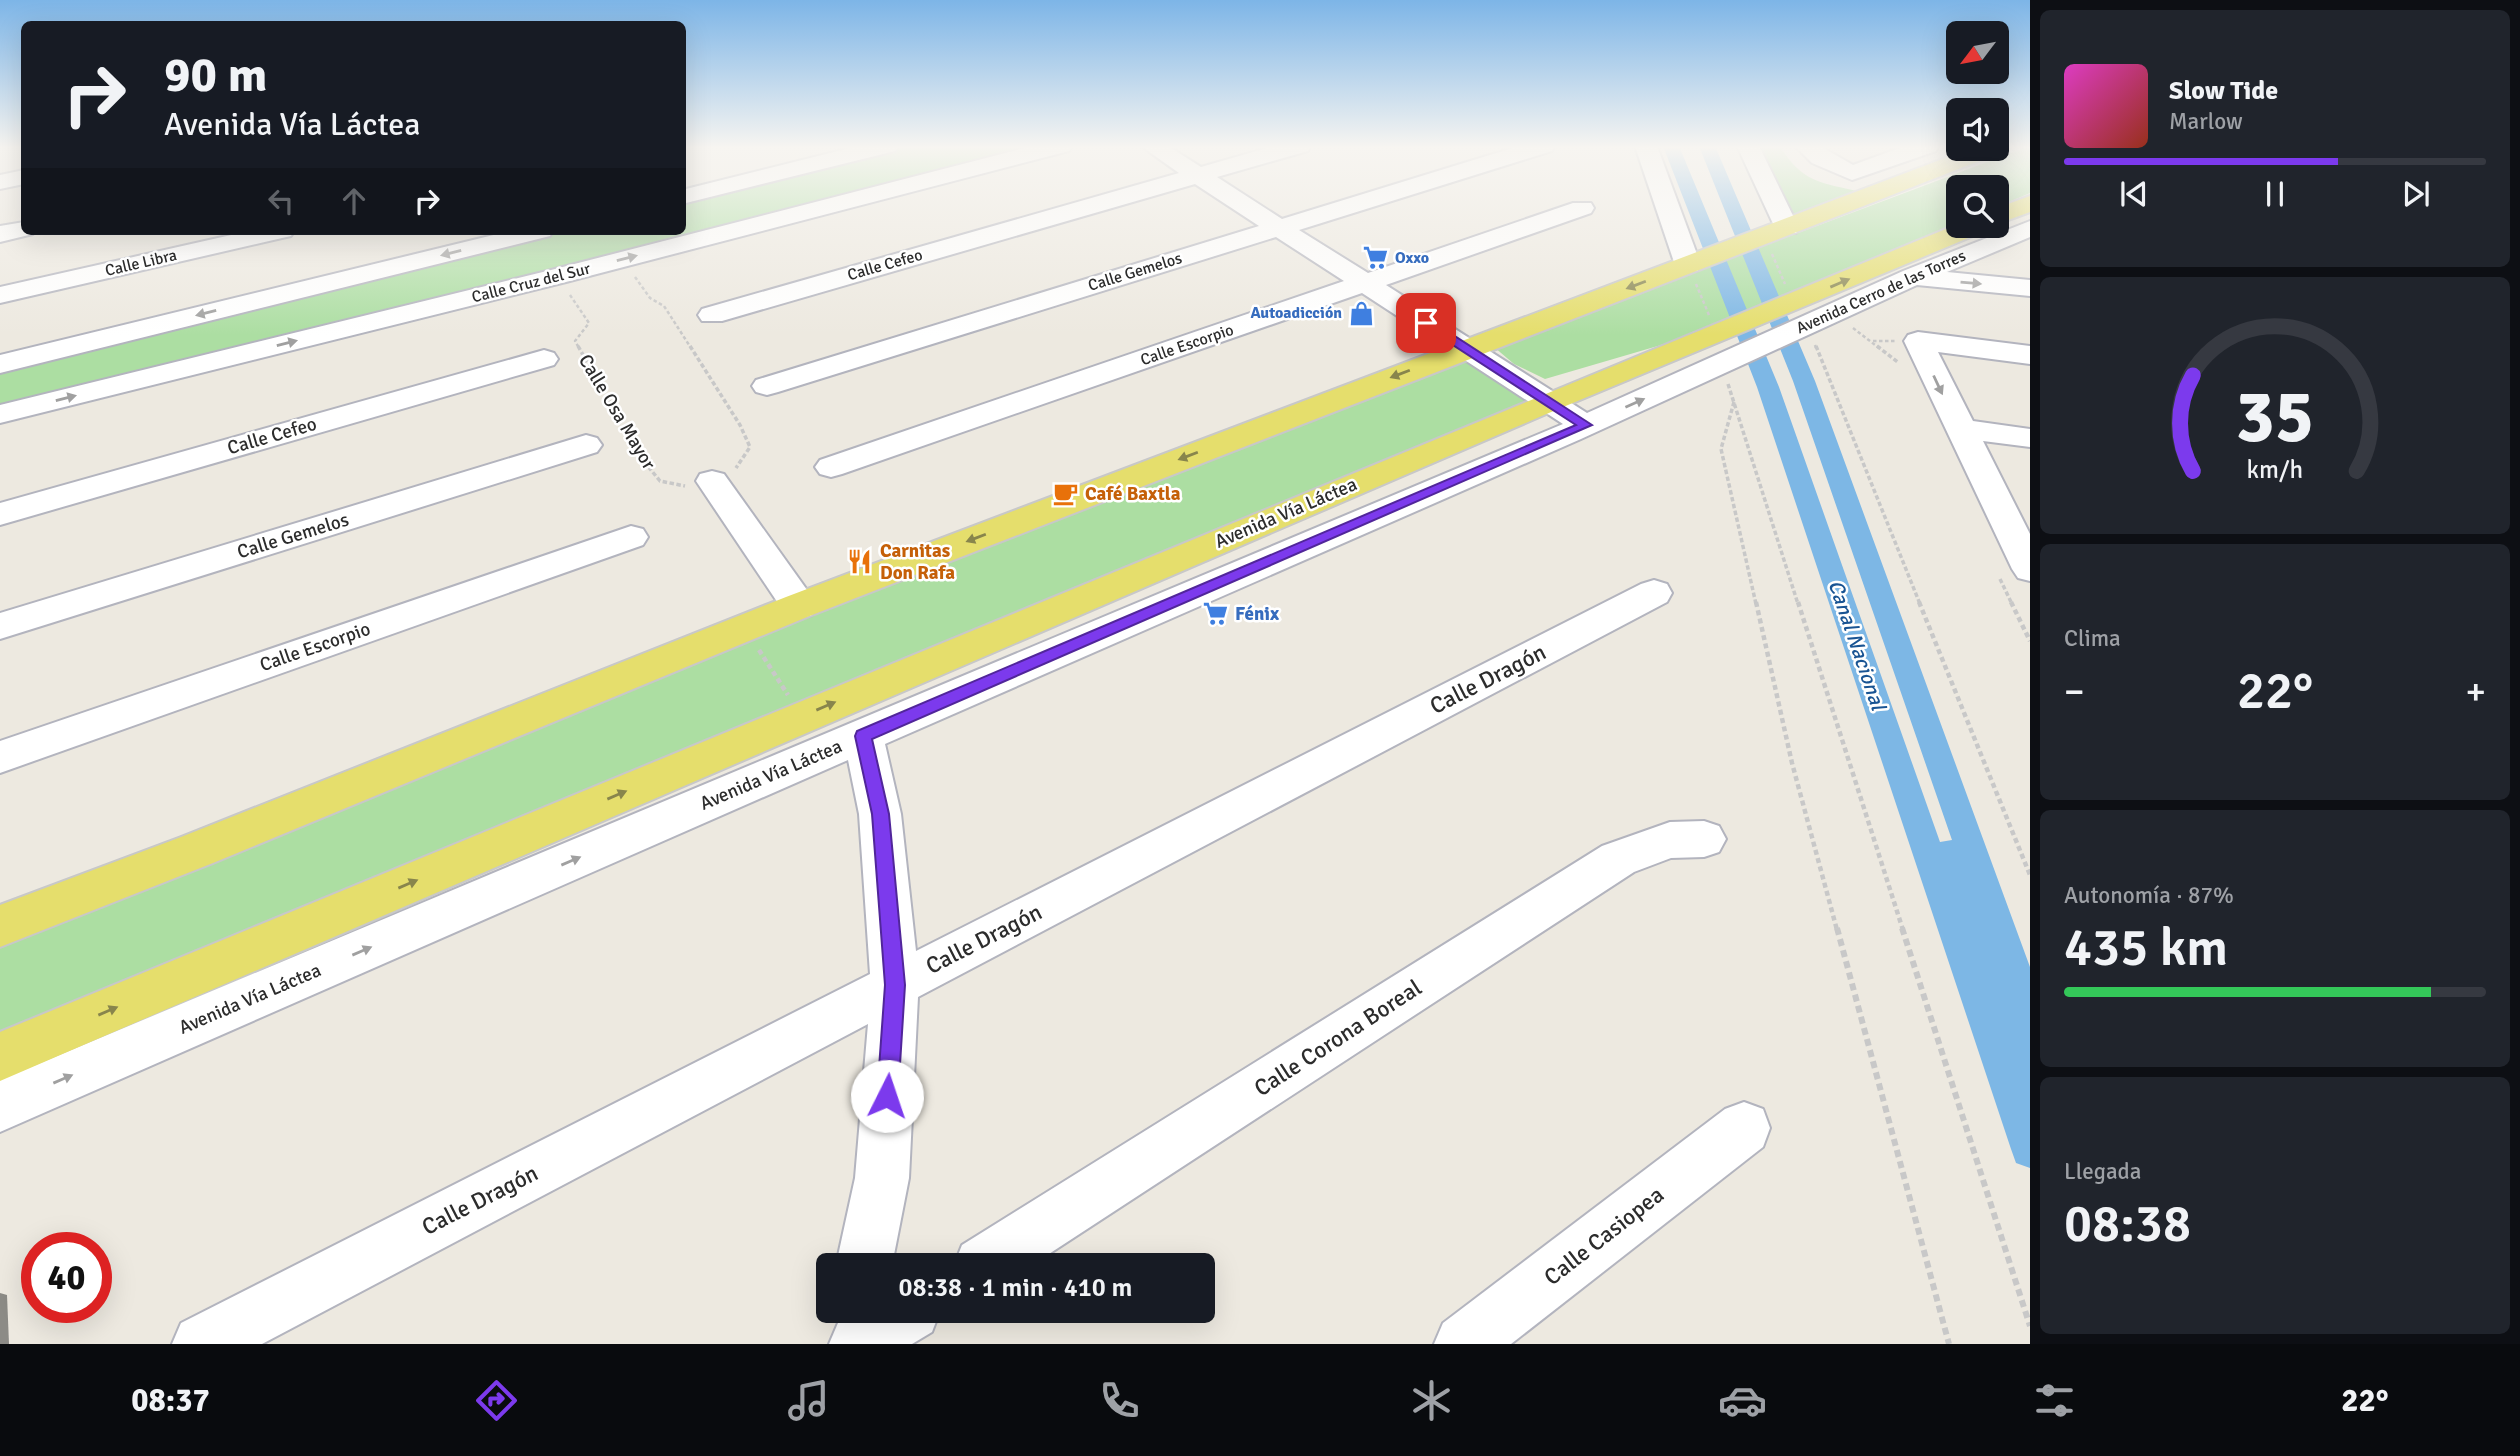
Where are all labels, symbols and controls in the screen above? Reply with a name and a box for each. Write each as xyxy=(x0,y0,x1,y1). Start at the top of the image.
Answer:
north arrow xyxy=(1946,21,2009,84)
map controls xyxy=(1946,21,2009,238)
text: 90 m xyxy=(164,45,267,105)
icon: right xyxy=(49,49,140,140)
text: Slow Tide xyxy=(2169,75,2278,107)
button: sound xyxy=(1946,98,2009,161)
text: Avenida Vía Láctea xyxy=(164,105,421,144)
text: Marlow xyxy=(2169,107,2243,136)
button: search xyxy=(1946,175,2009,238)
icon: previous xyxy=(2115,175,2153,213)
icon: pause xyxy=(2256,175,2294,213)
icon: next xyxy=(2397,175,2435,213)
icon: left xyxy=(262,182,300,220)
icon: ahead xyxy=(335,182,373,220)
icon: right xyxy=(408,182,446,220)
supermarket icon: Oxxo xyxy=(1361,244,1389,272)
street label: Calle Libra xyxy=(103,245,179,281)
street label: Calle Cefeo xyxy=(845,245,925,285)
street label: Avenida Cerro de las Torres xyxy=(1793,246,1969,338)
one-way arrow xyxy=(440,248,462,259)
street label: Calle Gemelos xyxy=(1086,248,1184,296)
place label: Oxxo xyxy=(1395,248,1429,268)
one-way arrow xyxy=(616,253,637,263)
street label: Calle Cruz del Sur xyxy=(470,259,592,307)
one-way arrow xyxy=(1960,277,1982,288)
one-way arrow xyxy=(1830,278,1851,289)
one-way arrow xyxy=(1625,280,1646,291)
pin xyxy=(1396,293,1456,353)
shop icon: Autoadicción xyxy=(1348,299,1376,327)
place label: Autoadicción xyxy=(1250,303,1342,323)
icon: arrive xyxy=(1407,304,1445,342)
one-way arrow xyxy=(195,308,217,319)
street label: Calle Escorpio xyxy=(1138,320,1236,370)
one-way arrow xyxy=(276,337,298,348)
street label: Calle Osa Mayor xyxy=(573,350,661,474)
one-way arrow xyxy=(1390,369,1411,380)
text: 35 xyxy=(2236,374,2314,463)
one-way arrow xyxy=(1932,375,1944,395)
one-way arrow xyxy=(55,392,77,403)
one-way arrow xyxy=(1625,398,1646,409)
street label: Calle Cefeo xyxy=(225,412,320,460)
one-way arrow xyxy=(1177,450,1198,461)
text: km/h xyxy=(2247,454,2303,485)
street label: Avenida Vía Láctea xyxy=(1211,472,1361,554)
cafe icon: Café Baxtla xyxy=(1051,480,1079,508)
place label: Café Baxtla xyxy=(1085,482,1181,506)
street label: Calle Gemelos xyxy=(234,508,352,564)
one-way arrow xyxy=(965,532,986,543)
place label: Carnitas Don Rafa xyxy=(880,539,955,585)
restaurant icon: Carnitas Don Rafa xyxy=(846,548,874,576)
water label: Canal Nacional xyxy=(1823,577,1892,715)
supermarket icon: Fénix xyxy=(1201,600,1229,628)
place label: Fénix xyxy=(1235,602,1280,626)
street label: Calle Escorpio xyxy=(257,617,374,677)
text: Clima xyxy=(2064,624,2121,653)
street label: Calle Dragón xyxy=(1425,637,1551,721)
text: 22° xyxy=(2237,659,2313,723)
text: − xyxy=(2064,668,2085,715)
text: + xyxy=(2465,668,2486,715)
one-way arrow xyxy=(816,701,837,712)
street label: Avenida Vía Láctea xyxy=(696,734,846,816)
one-way arrow xyxy=(607,789,627,801)
one-way arrow xyxy=(561,855,581,867)
one-way arrow xyxy=(397,878,418,889)
text: Autonomía · 87% xyxy=(2064,881,2234,910)
street label: Calle Dragón xyxy=(921,897,1047,981)
text: 435 km xyxy=(2064,916,2228,980)
one-way arrow xyxy=(352,945,372,957)
street label: Avenida Vía Láctea xyxy=(175,958,325,1040)
street label: Calle Corona Boreal xyxy=(1249,973,1427,1103)
one-way arrow xyxy=(98,1006,119,1017)
position arrow xyxy=(850,1059,924,1133)
one-way arrow xyxy=(52,1073,73,1084)
text: Llegada xyxy=(2064,1157,2141,1186)
street label: Calle Dragón xyxy=(417,1158,543,1242)
street label: Calle Casiopea xyxy=(1538,1180,1670,1292)
text: 08:38 xyxy=(2064,1192,2191,1256)
speed limit sign: 40 xyxy=(21,1232,112,1323)
text: 08:38 · 1 min · 410 m xyxy=(899,1272,1132,1304)
icon: directions xyxy=(472,1376,521,1425)
icon: music xyxy=(784,1376,833,1425)
icon: phone xyxy=(1095,1376,1144,1425)
icon: climate xyxy=(1407,1376,1456,1425)
icon: car xyxy=(1718,1376,1767,1425)
icon: filters xyxy=(2030,1376,2079,1425)
text: 08:37 xyxy=(131,1381,210,1420)
text: 22° xyxy=(2341,1381,2389,1420)

